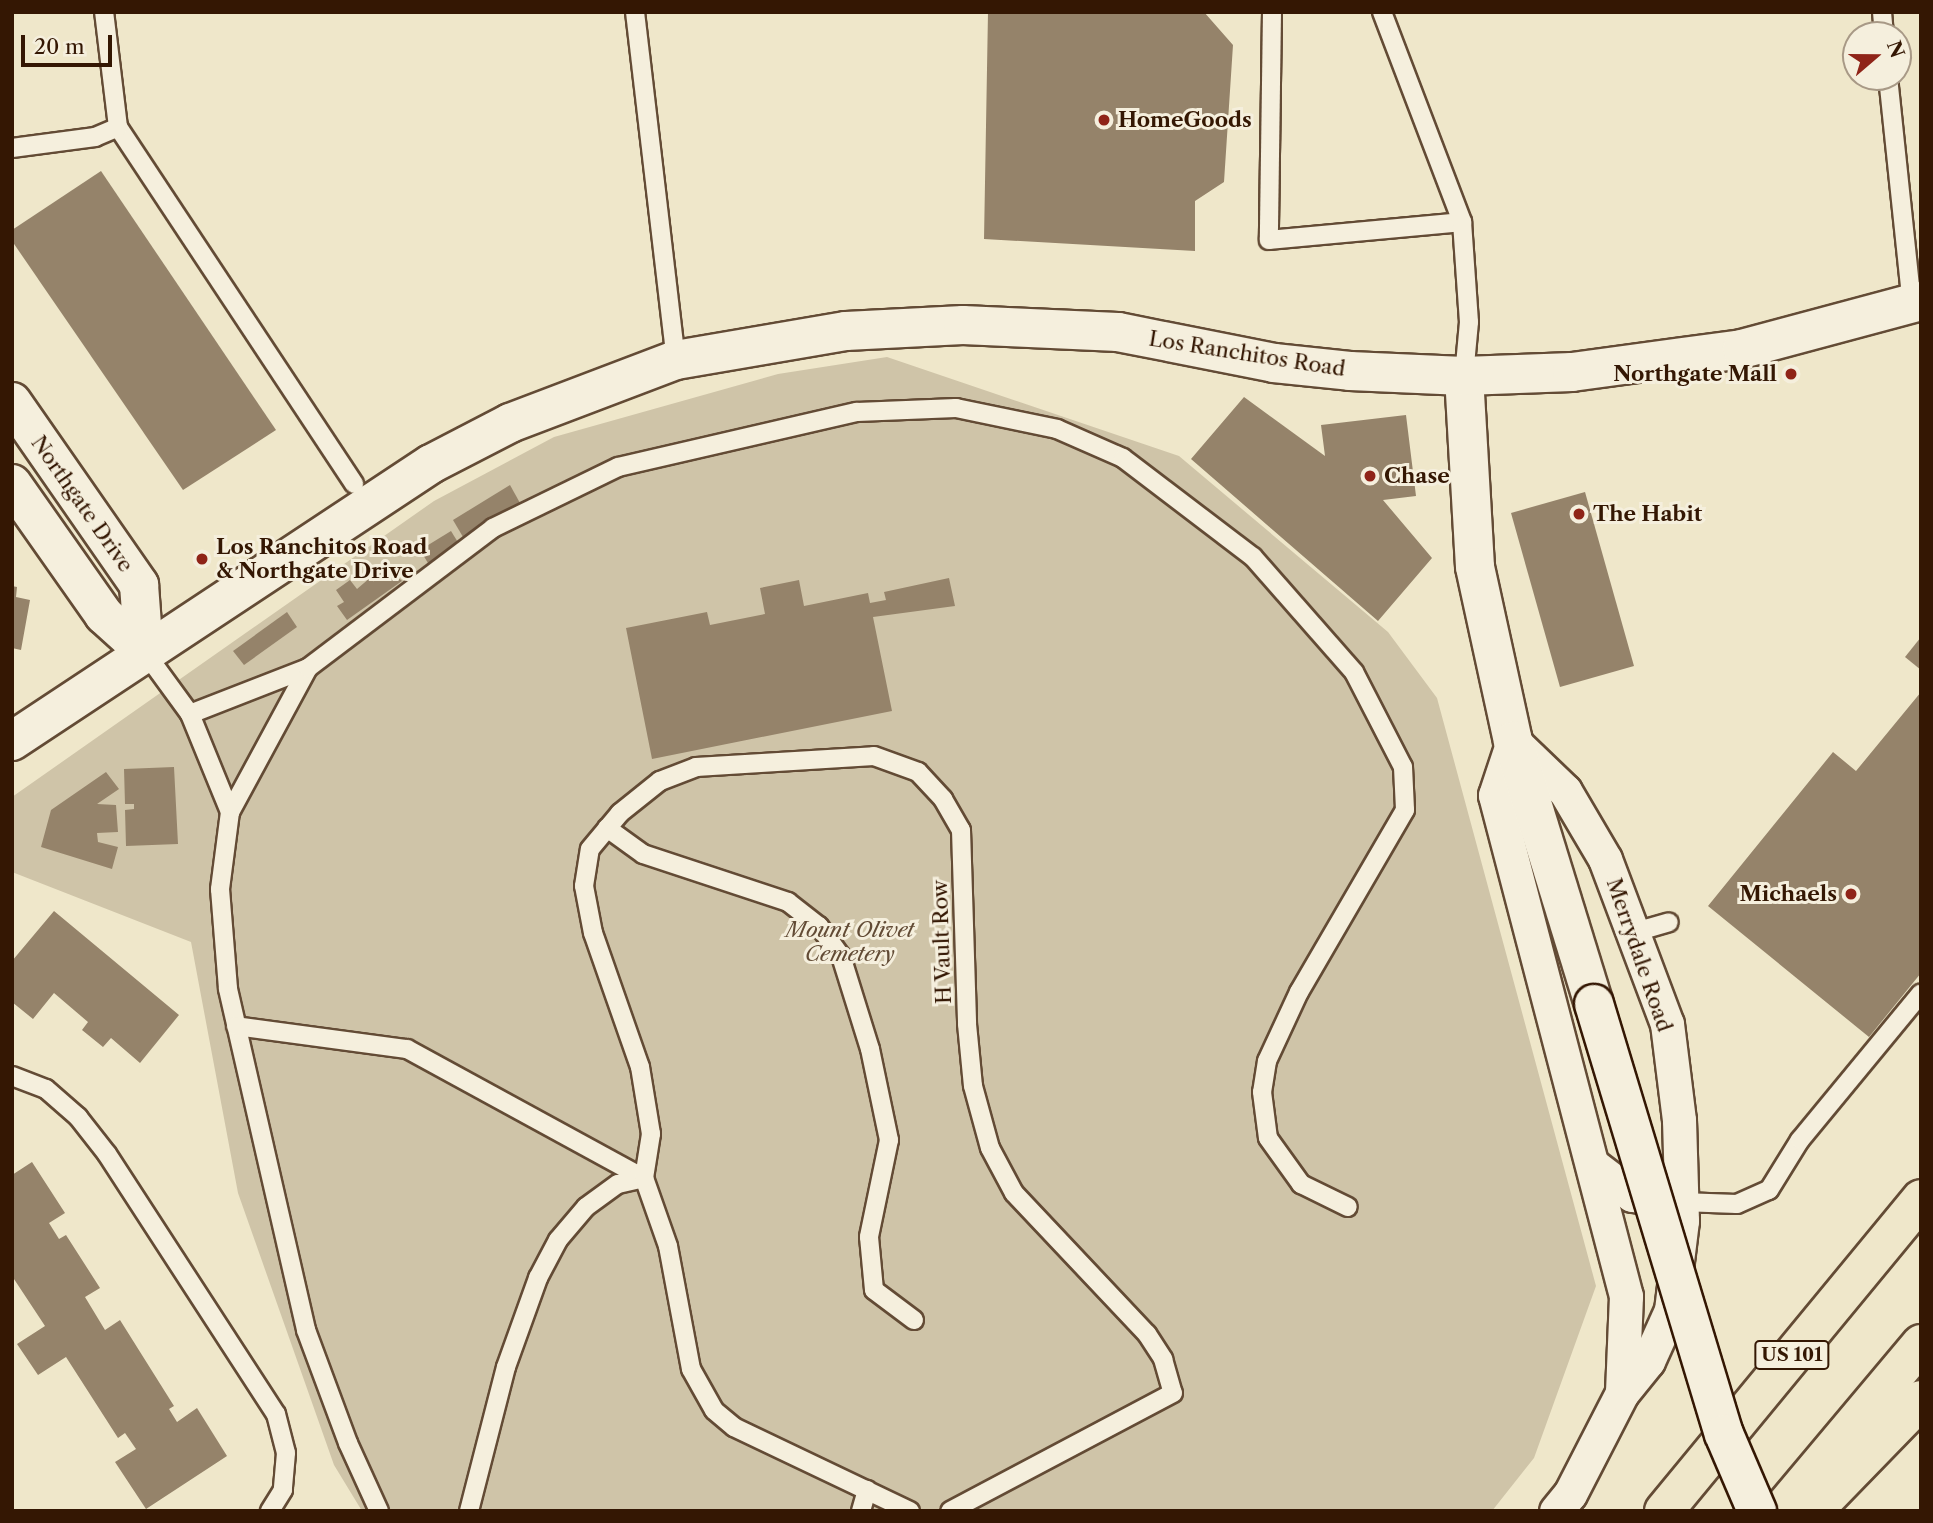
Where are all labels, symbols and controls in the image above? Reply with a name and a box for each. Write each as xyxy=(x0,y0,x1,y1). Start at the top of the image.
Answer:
scale bar xyxy=(24,21,116,65)
north arrow xyxy=(1842,21,1912,91)
text: 20 m xyxy=(34,34,85,59)
text: N xyxy=(1882,38,1909,61)
place label: HomeGoods xyxy=(1118,107,1252,133)
marker: HomeGoods xyxy=(1096,112,1112,128)
street label: Los Ranchitos Road xyxy=(1147,326,1347,382)
place label: Northgate Mall xyxy=(1613,361,1777,387)
marker: Northgate Mall xyxy=(1783,366,1799,382)
street label: Northgate Drive xyxy=(26,431,138,577)
place label: Chase xyxy=(1384,463,1450,489)
marker: Chase xyxy=(1362,468,1378,484)
place label: The Habit xyxy=(1593,501,1702,527)
marker: The Habit xyxy=(1571,506,1587,522)
place label: Los Ranchitos Road & Northgate Drive xyxy=(216,534,427,584)
marker: Los Ranchitos Road & Northgate Drive xyxy=(194,551,210,567)
street label: Merrydale Road xyxy=(1601,875,1677,1035)
street label: H Vault Row xyxy=(927,879,957,1005)
place label: Michaels xyxy=(1739,881,1837,907)
marker: Michaels xyxy=(1843,886,1859,902)
park label: Mount Olivet Cemetery xyxy=(786,917,914,967)
road number: US 101 xyxy=(1754,1340,1830,1371)

